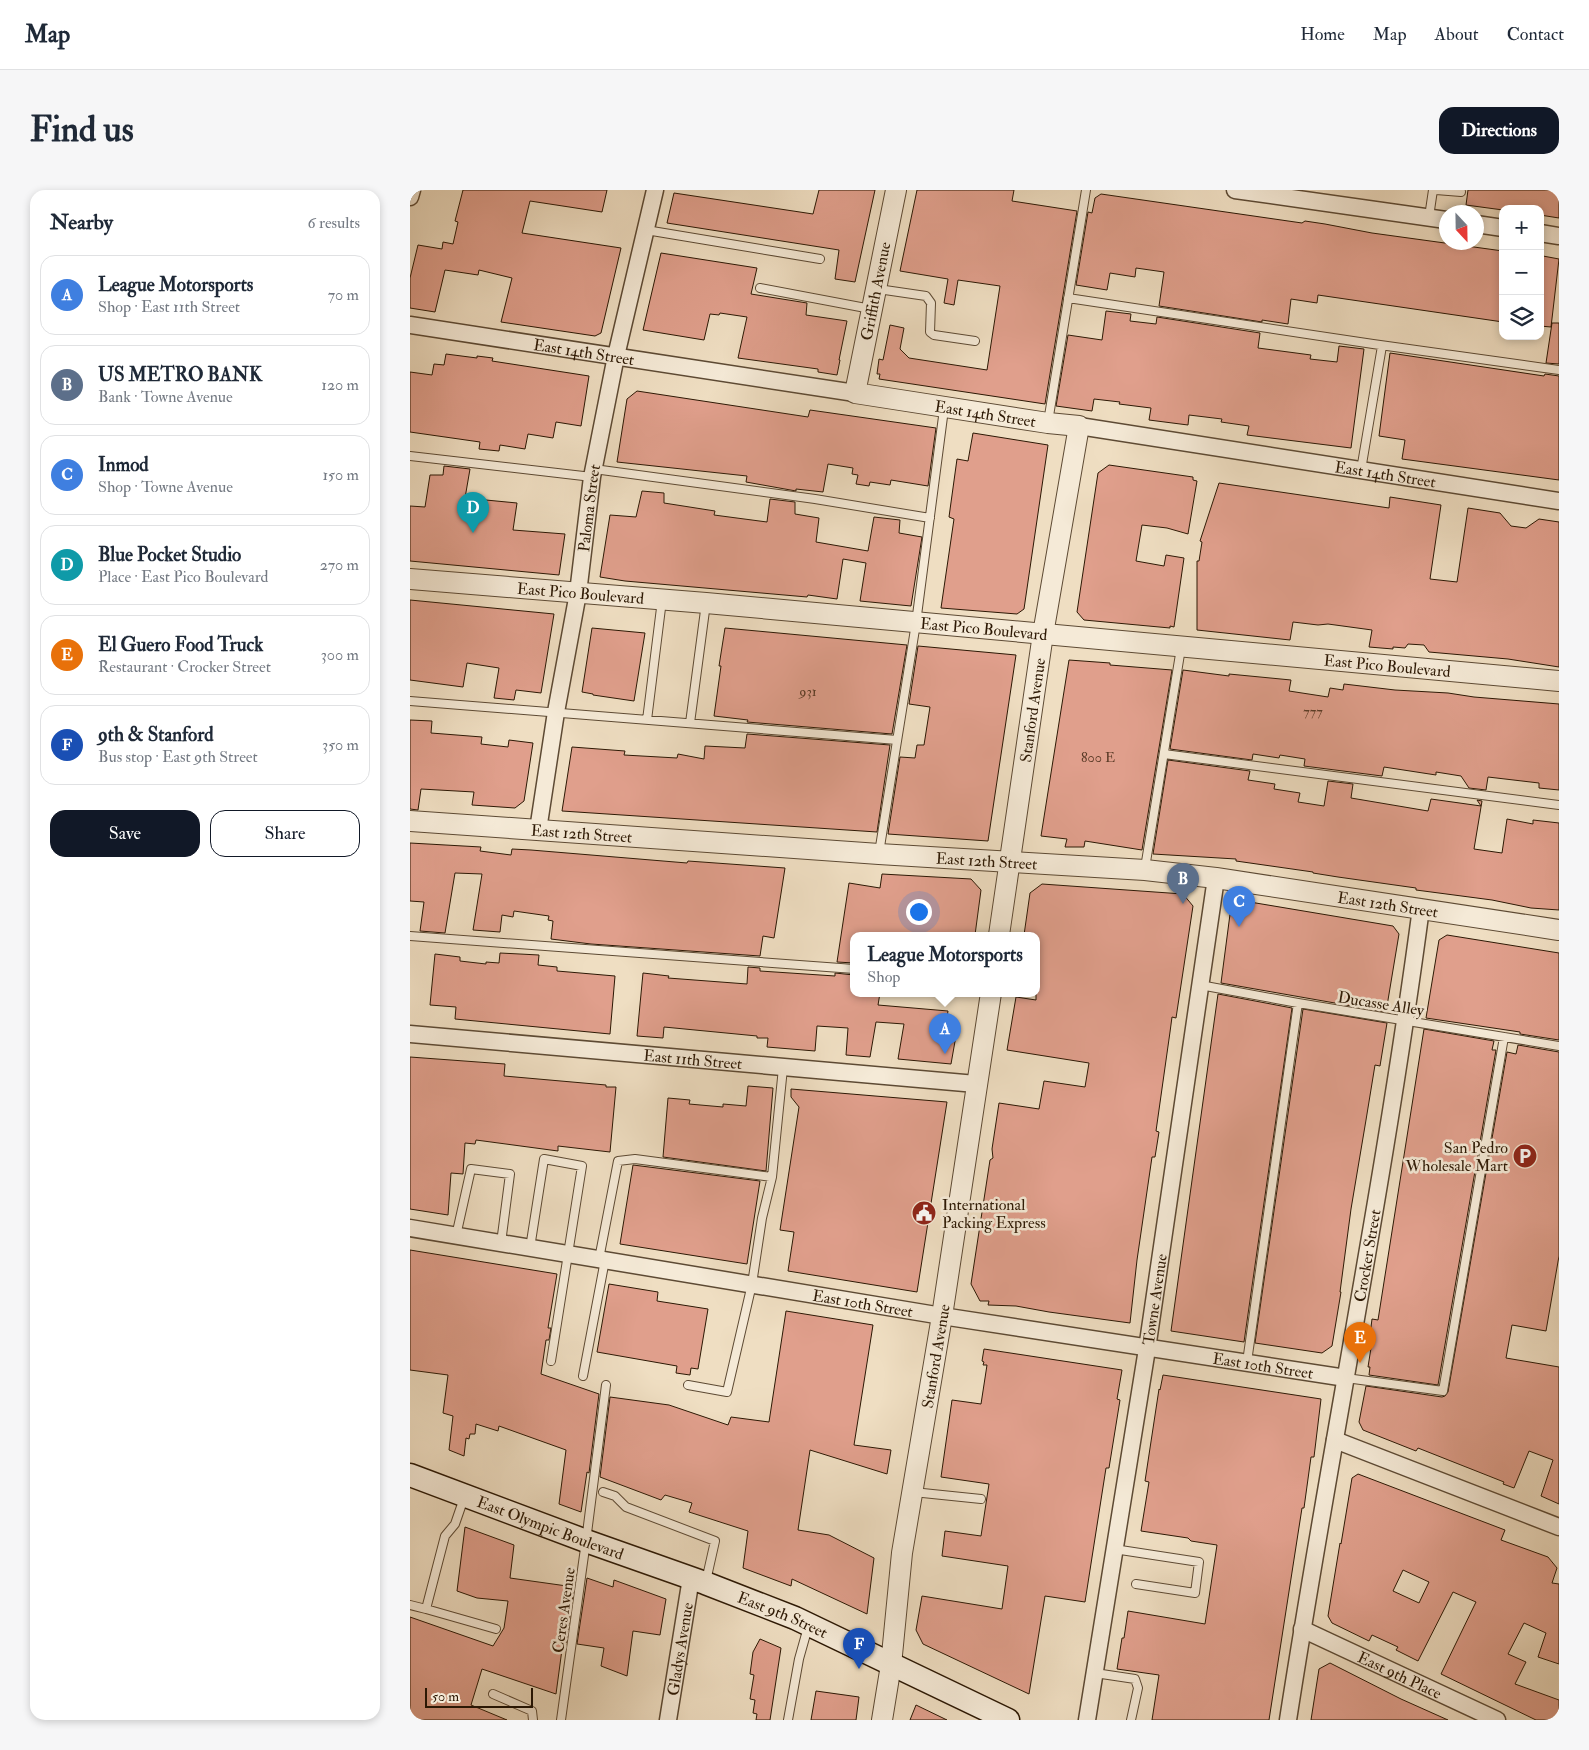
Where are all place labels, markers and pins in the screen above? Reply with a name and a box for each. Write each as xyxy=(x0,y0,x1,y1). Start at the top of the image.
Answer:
pin: D xyxy=(457,492,489,533)
pin: B xyxy=(1167,863,1199,904)
pin: C xyxy=(1223,886,1255,927)
pin: A xyxy=(929,1013,961,1054)
place label: San Pedro Wholesale Mart xyxy=(1405,1138,1508,1176)
parking icon: San Pedro Wholesale Mart xyxy=(1512,1143,1538,1169)
place label: International Packing Express xyxy=(942,1195,1046,1234)
public building icon: International Packing Express xyxy=(911,1200,937,1226)
pin: E xyxy=(1344,1322,1376,1363)
pin: F xyxy=(843,1628,875,1669)

